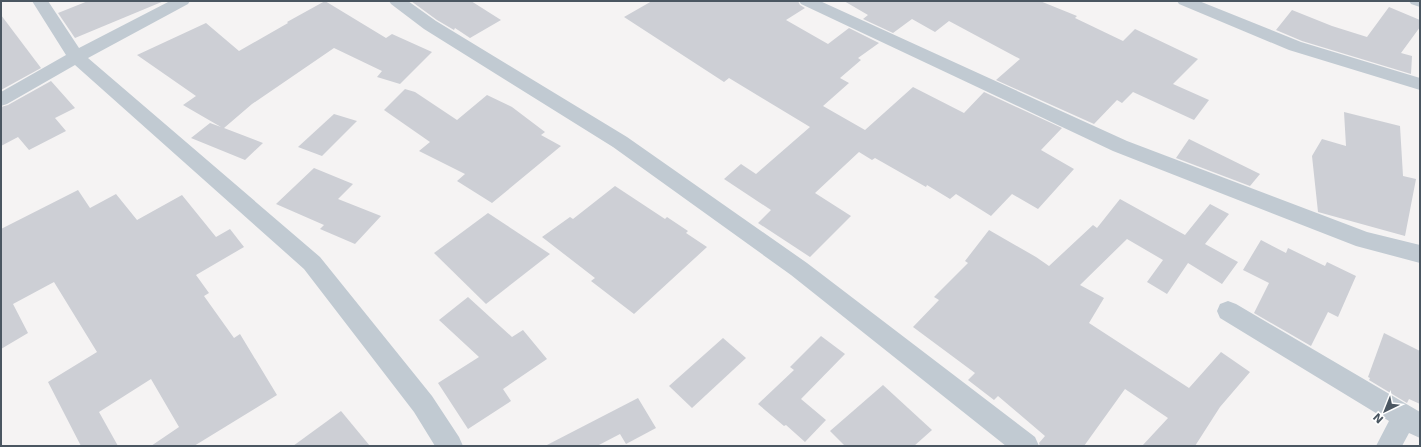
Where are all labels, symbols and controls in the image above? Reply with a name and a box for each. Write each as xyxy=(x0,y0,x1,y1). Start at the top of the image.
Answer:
north arrow xyxy=(1365,391,1405,431)
text: N xyxy=(1371,410,1386,426)

